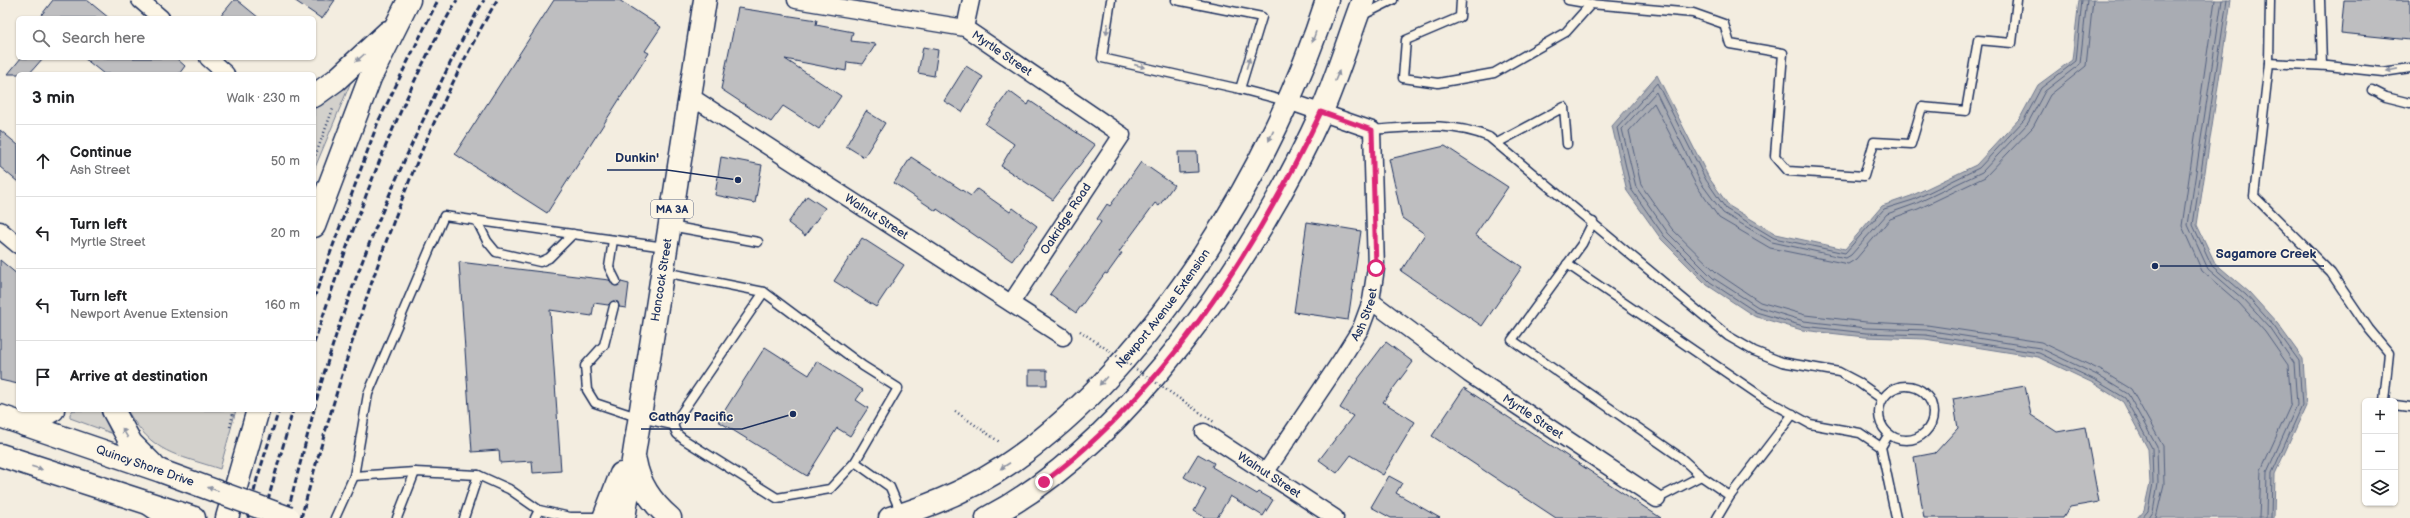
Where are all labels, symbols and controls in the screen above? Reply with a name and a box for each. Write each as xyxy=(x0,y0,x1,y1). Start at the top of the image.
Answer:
search box xyxy=(16,16,316,60)
one-way arrow xyxy=(1104,23,1110,35)
icon: search xyxy=(30,27,52,49)
street label: Myrtle Street xyxy=(969,27,1035,79)
text: Search here xyxy=(62,29,145,48)
one-way arrow xyxy=(1311,31,1317,43)
one-way arrow xyxy=(355,53,365,62)
one-way arrow xyxy=(1245,57,1251,69)
one-way arrow xyxy=(1134,64,1146,70)
one-way arrow xyxy=(2386,67,2398,73)
one-way arrow xyxy=(1334,69,1340,81)
text: 3 min xyxy=(32,88,75,108)
text: Walk · 230 m xyxy=(226,90,300,106)
one-way arrow xyxy=(1268,131,1274,142)
text: Continue xyxy=(70,143,132,162)
callout: Dunkin' xyxy=(607,145,667,170)
icon: ahead xyxy=(32,150,54,172)
text: Dunkin' xyxy=(615,150,659,166)
text: 50 m xyxy=(271,153,300,169)
text: Ash Street xyxy=(70,162,130,178)
street label: Oakridge Road xyxy=(1037,180,1095,257)
street label: Walnut Street xyxy=(842,190,911,243)
road number: MA 3A xyxy=(651,200,693,218)
text: Turn left xyxy=(70,215,127,234)
icon: left xyxy=(32,222,54,244)
text: 20 m xyxy=(270,225,300,241)
text: Myrtle Street xyxy=(70,234,145,250)
street label: Hancock Street xyxy=(647,237,675,322)
callout: Sagamore Creek xyxy=(2208,241,2324,266)
street label: Newport Avenue Extension xyxy=(1112,246,1213,371)
text: Sagamore Creek xyxy=(2216,246,2316,262)
route start xyxy=(1367,259,1385,277)
text: Turn left xyxy=(70,287,127,306)
street label: Ash Street xyxy=(1347,287,1380,344)
icon: left xyxy=(32,294,54,316)
text: 160 m xyxy=(265,297,300,313)
text: Newport Avenue Extension xyxy=(70,306,228,322)
icon: arrive xyxy=(32,366,54,388)
text: Arrive at destination xyxy=(70,367,208,386)
one-way arrow xyxy=(1098,376,1107,386)
street label: Myrtle Street xyxy=(1500,391,1566,442)
map controls xyxy=(2362,398,2398,506)
button: + xyxy=(2362,398,2398,434)
callout: Cathay Pacific xyxy=(641,404,742,429)
text: Cathay Pacific xyxy=(649,409,733,425)
one-way arrow xyxy=(121,427,128,439)
button: − xyxy=(2362,434,2398,470)
street label: Quincy Shore Drive xyxy=(94,442,196,490)
street label: Walnut Street xyxy=(1235,449,1304,501)
one-way arrow xyxy=(1000,462,1010,470)
one-way arrow xyxy=(31,465,43,471)
button: layers xyxy=(2362,470,2398,506)
route end xyxy=(1035,473,1053,491)
one-way arrow xyxy=(207,486,219,492)

